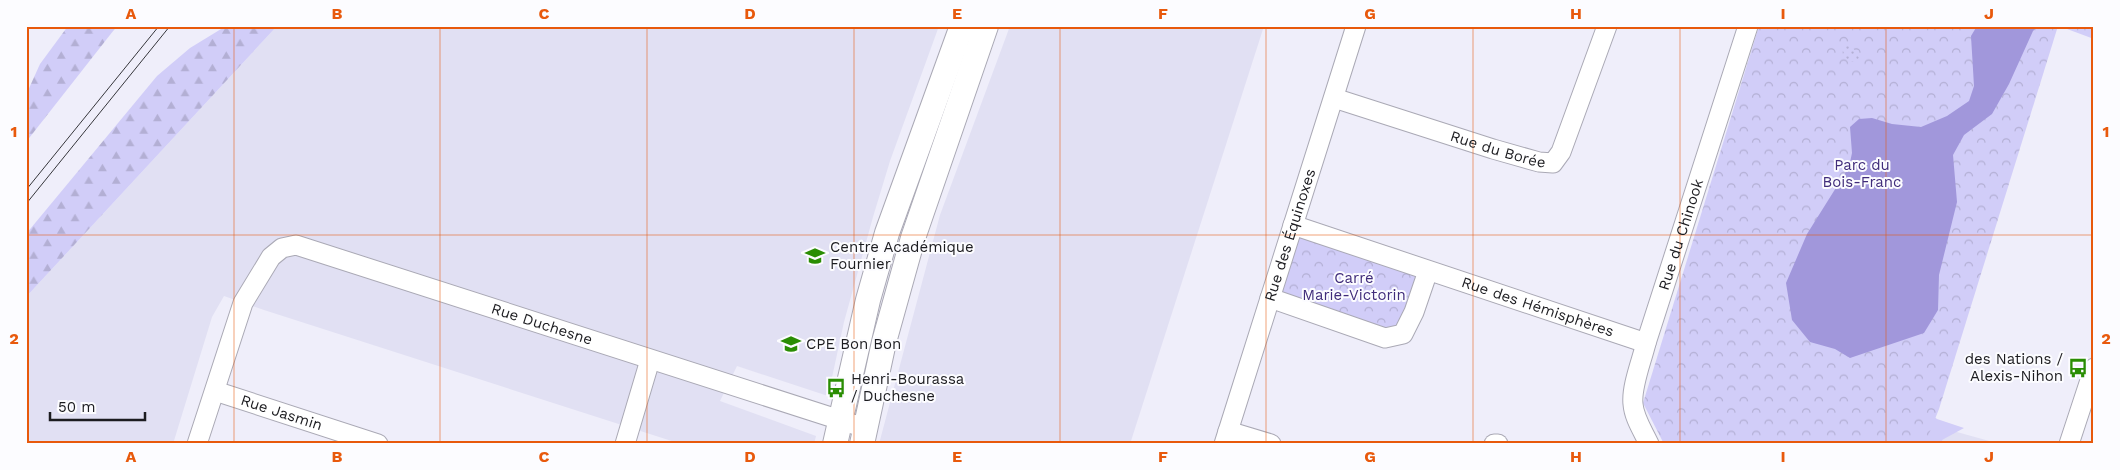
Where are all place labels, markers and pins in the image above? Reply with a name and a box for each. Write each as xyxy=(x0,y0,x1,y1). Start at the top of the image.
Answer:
place label: Centre Académique Fournier xyxy=(830,238,974,273)
school or university icon: Centre Académique Fournier xyxy=(804,245,826,267)
school or university icon: CPE Bon Bon xyxy=(780,333,802,355)
place label: CPE Bon Bon xyxy=(806,335,901,353)
place label: des Nations / Alexis-Nihon xyxy=(1965,350,2063,385)
bus stop icon: des Nations / Alexis-Nihon xyxy=(2067,357,2089,379)
place label: Henri-Bourassa / Duchesne xyxy=(851,370,965,405)
bus stop icon: Henri-Bourassa / Duchesne xyxy=(825,377,847,399)

